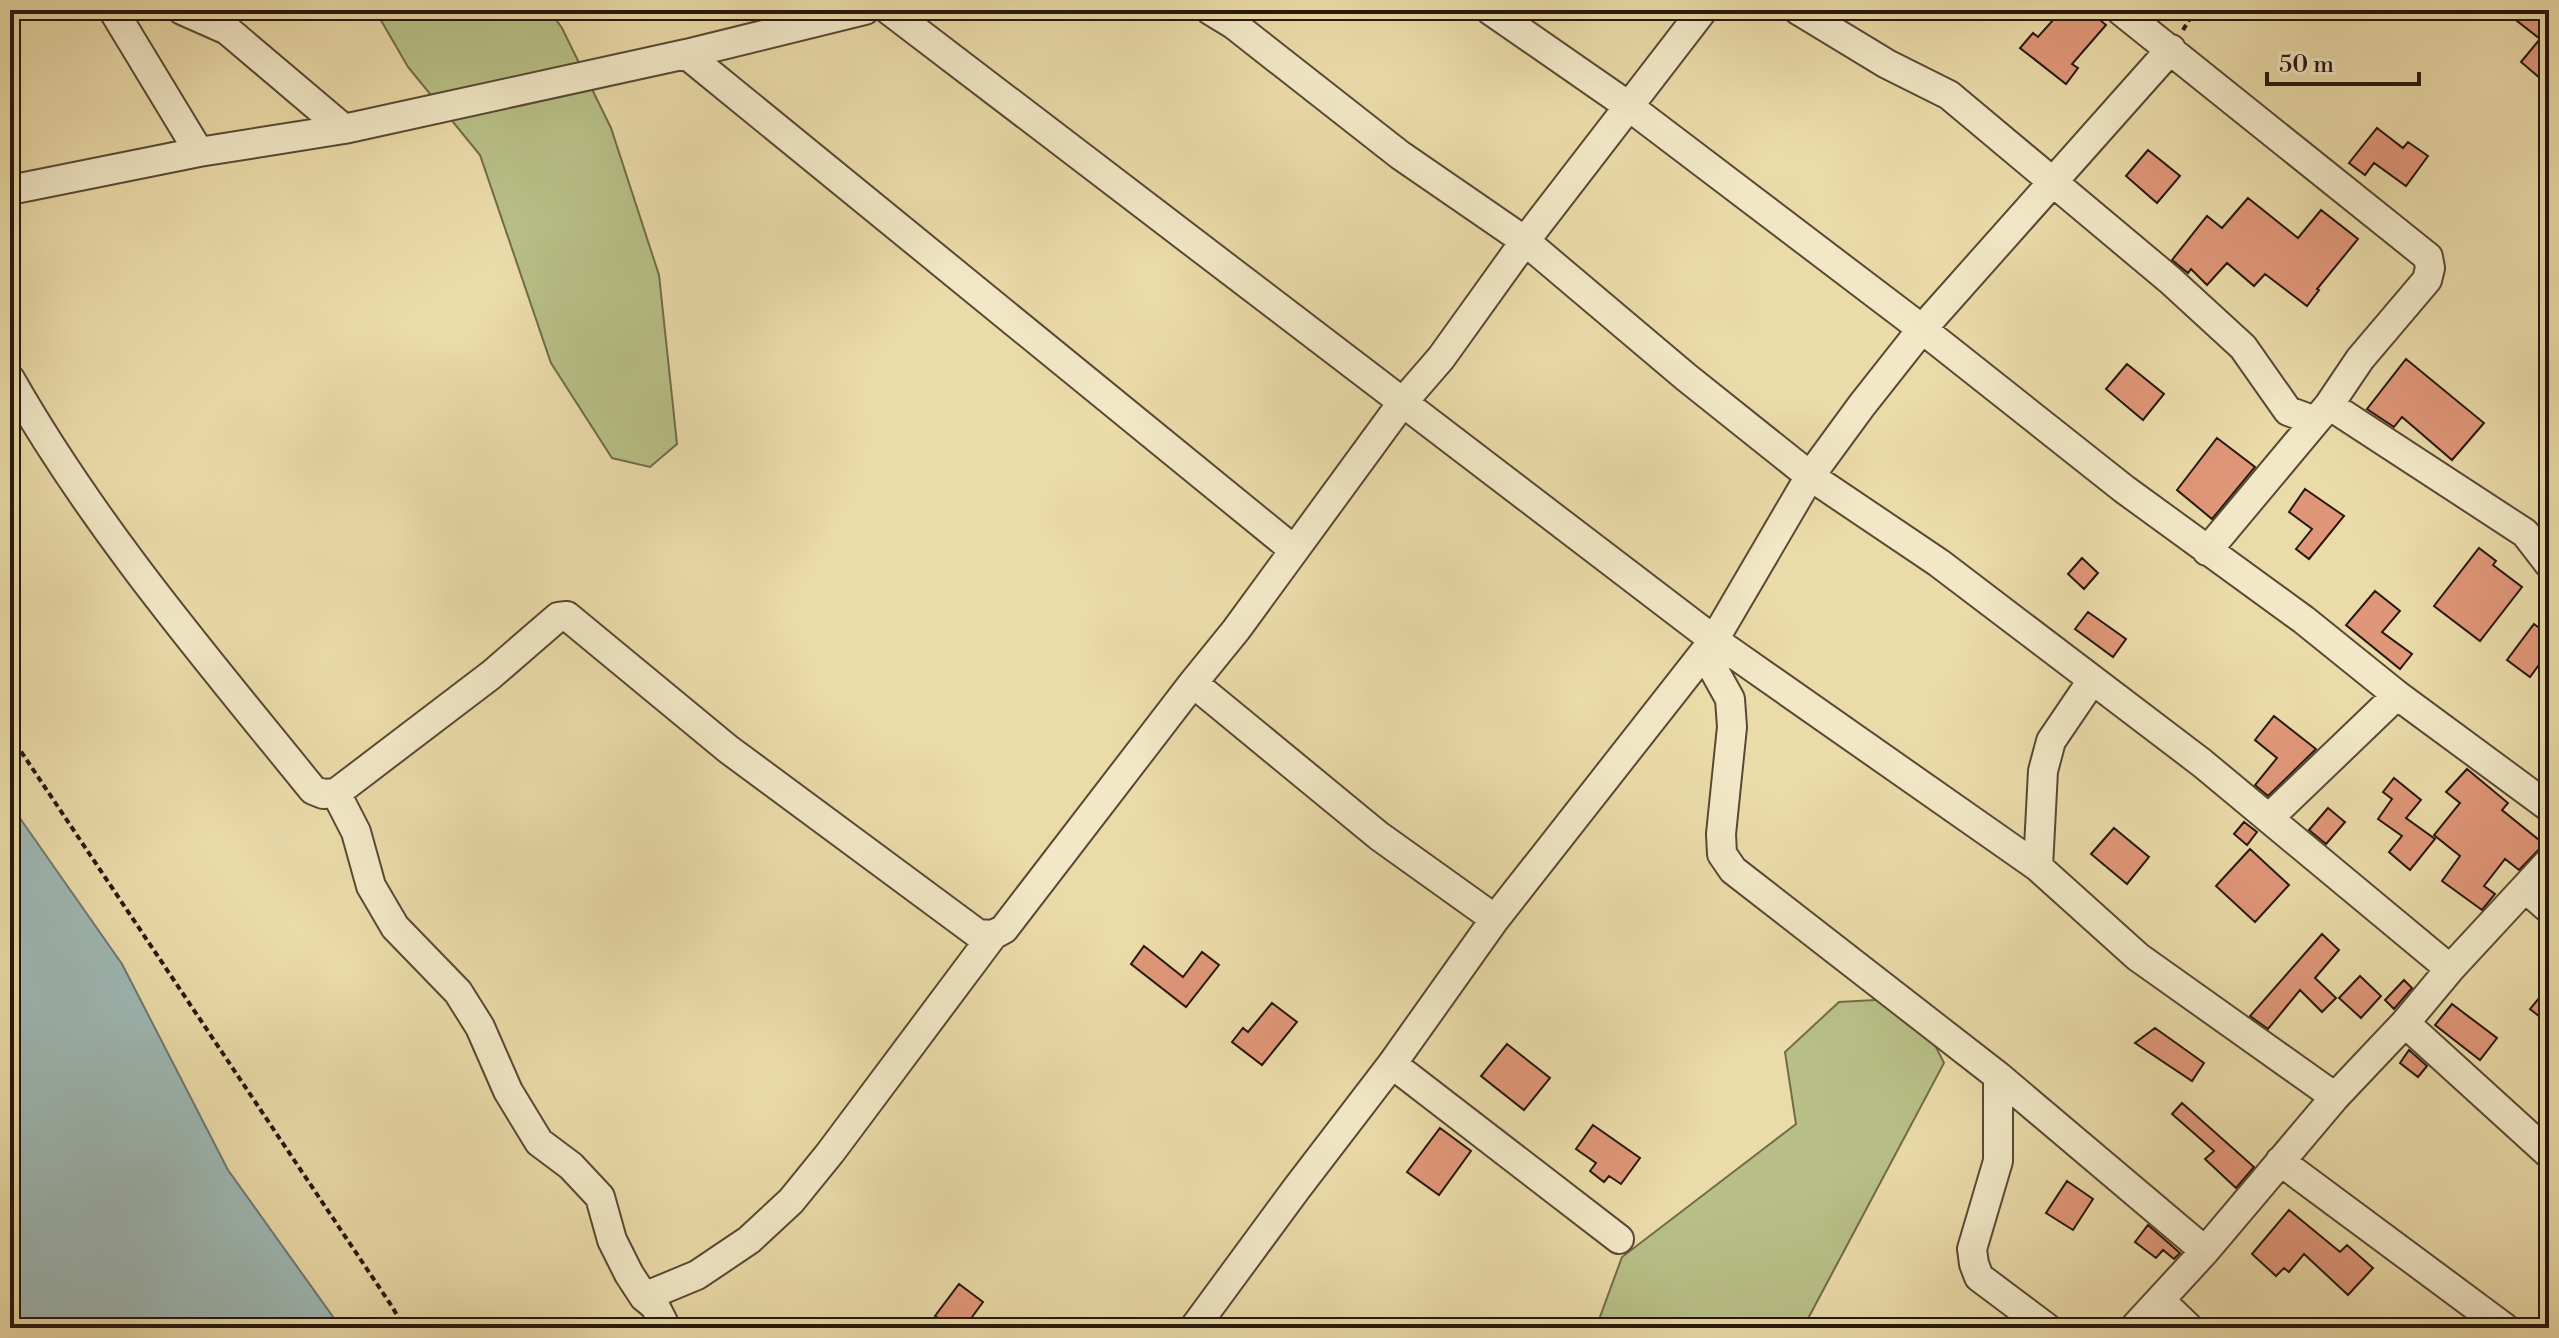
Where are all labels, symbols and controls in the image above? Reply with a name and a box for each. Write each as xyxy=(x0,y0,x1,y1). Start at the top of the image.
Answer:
scale bar xyxy=(2267,36,2419,86)
text: 50 m xyxy=(2279,50,2334,80)

